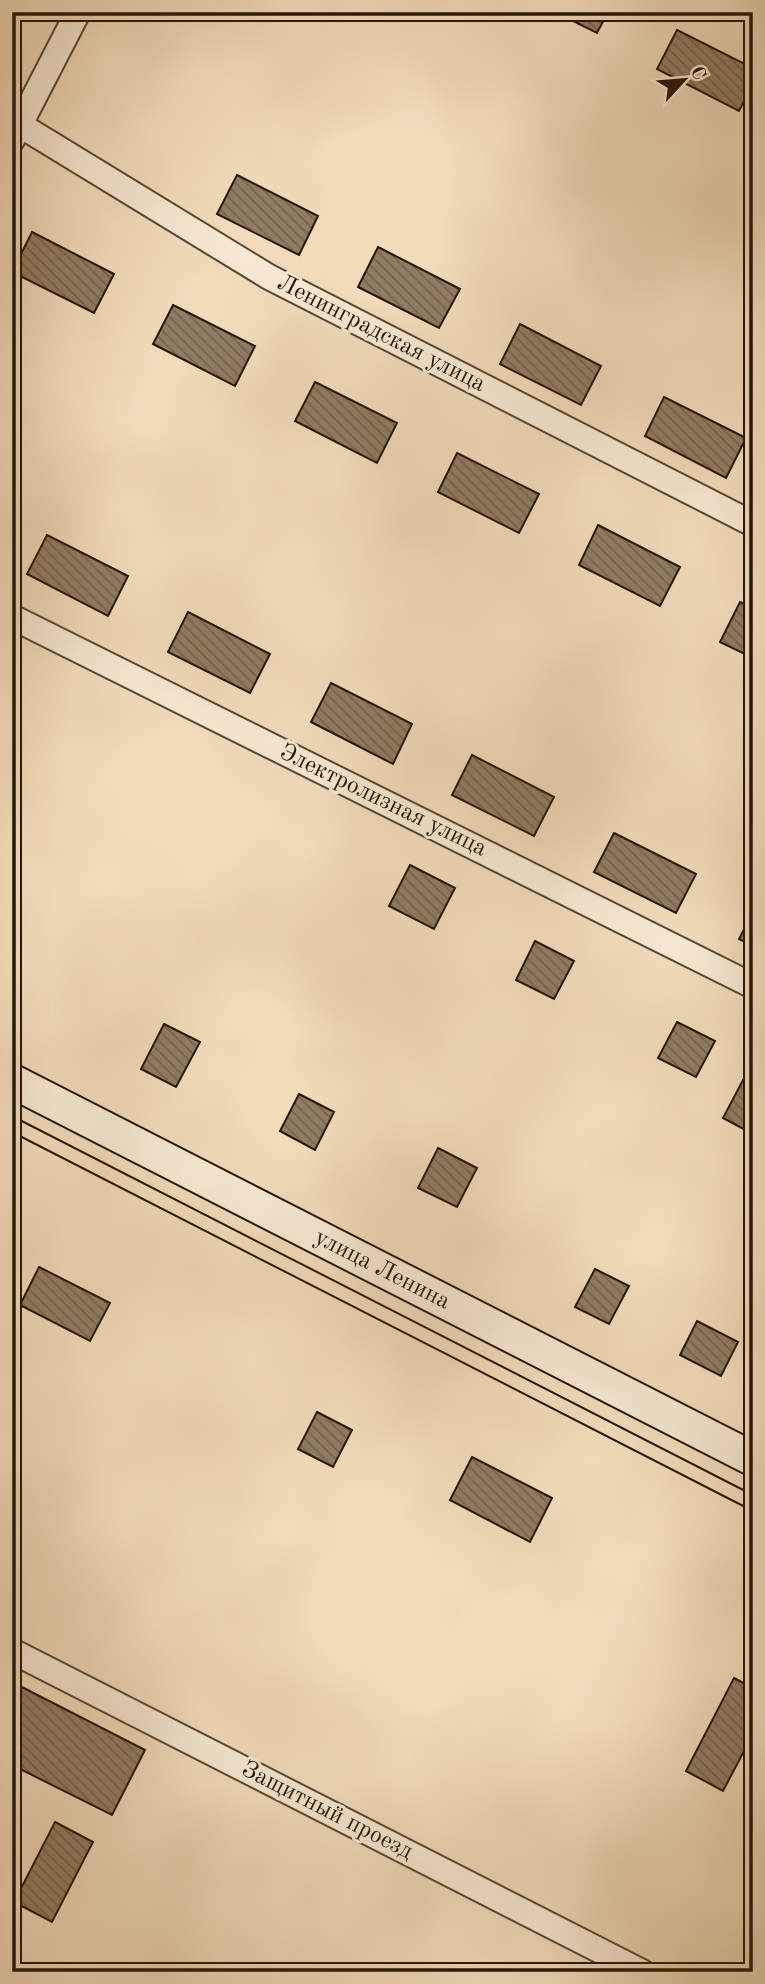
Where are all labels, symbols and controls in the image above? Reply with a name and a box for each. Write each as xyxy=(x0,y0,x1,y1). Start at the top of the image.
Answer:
north arrow xyxy=(650,46,720,116)
text: С xyxy=(686,64,708,83)
street label: Ленинградская улица xyxy=(273,271,489,397)
street label: Электролизная улица xyxy=(276,740,491,862)
street label: улица Ленина xyxy=(310,1226,454,1315)
street label: Защитный проезд xyxy=(238,1757,417,1865)

